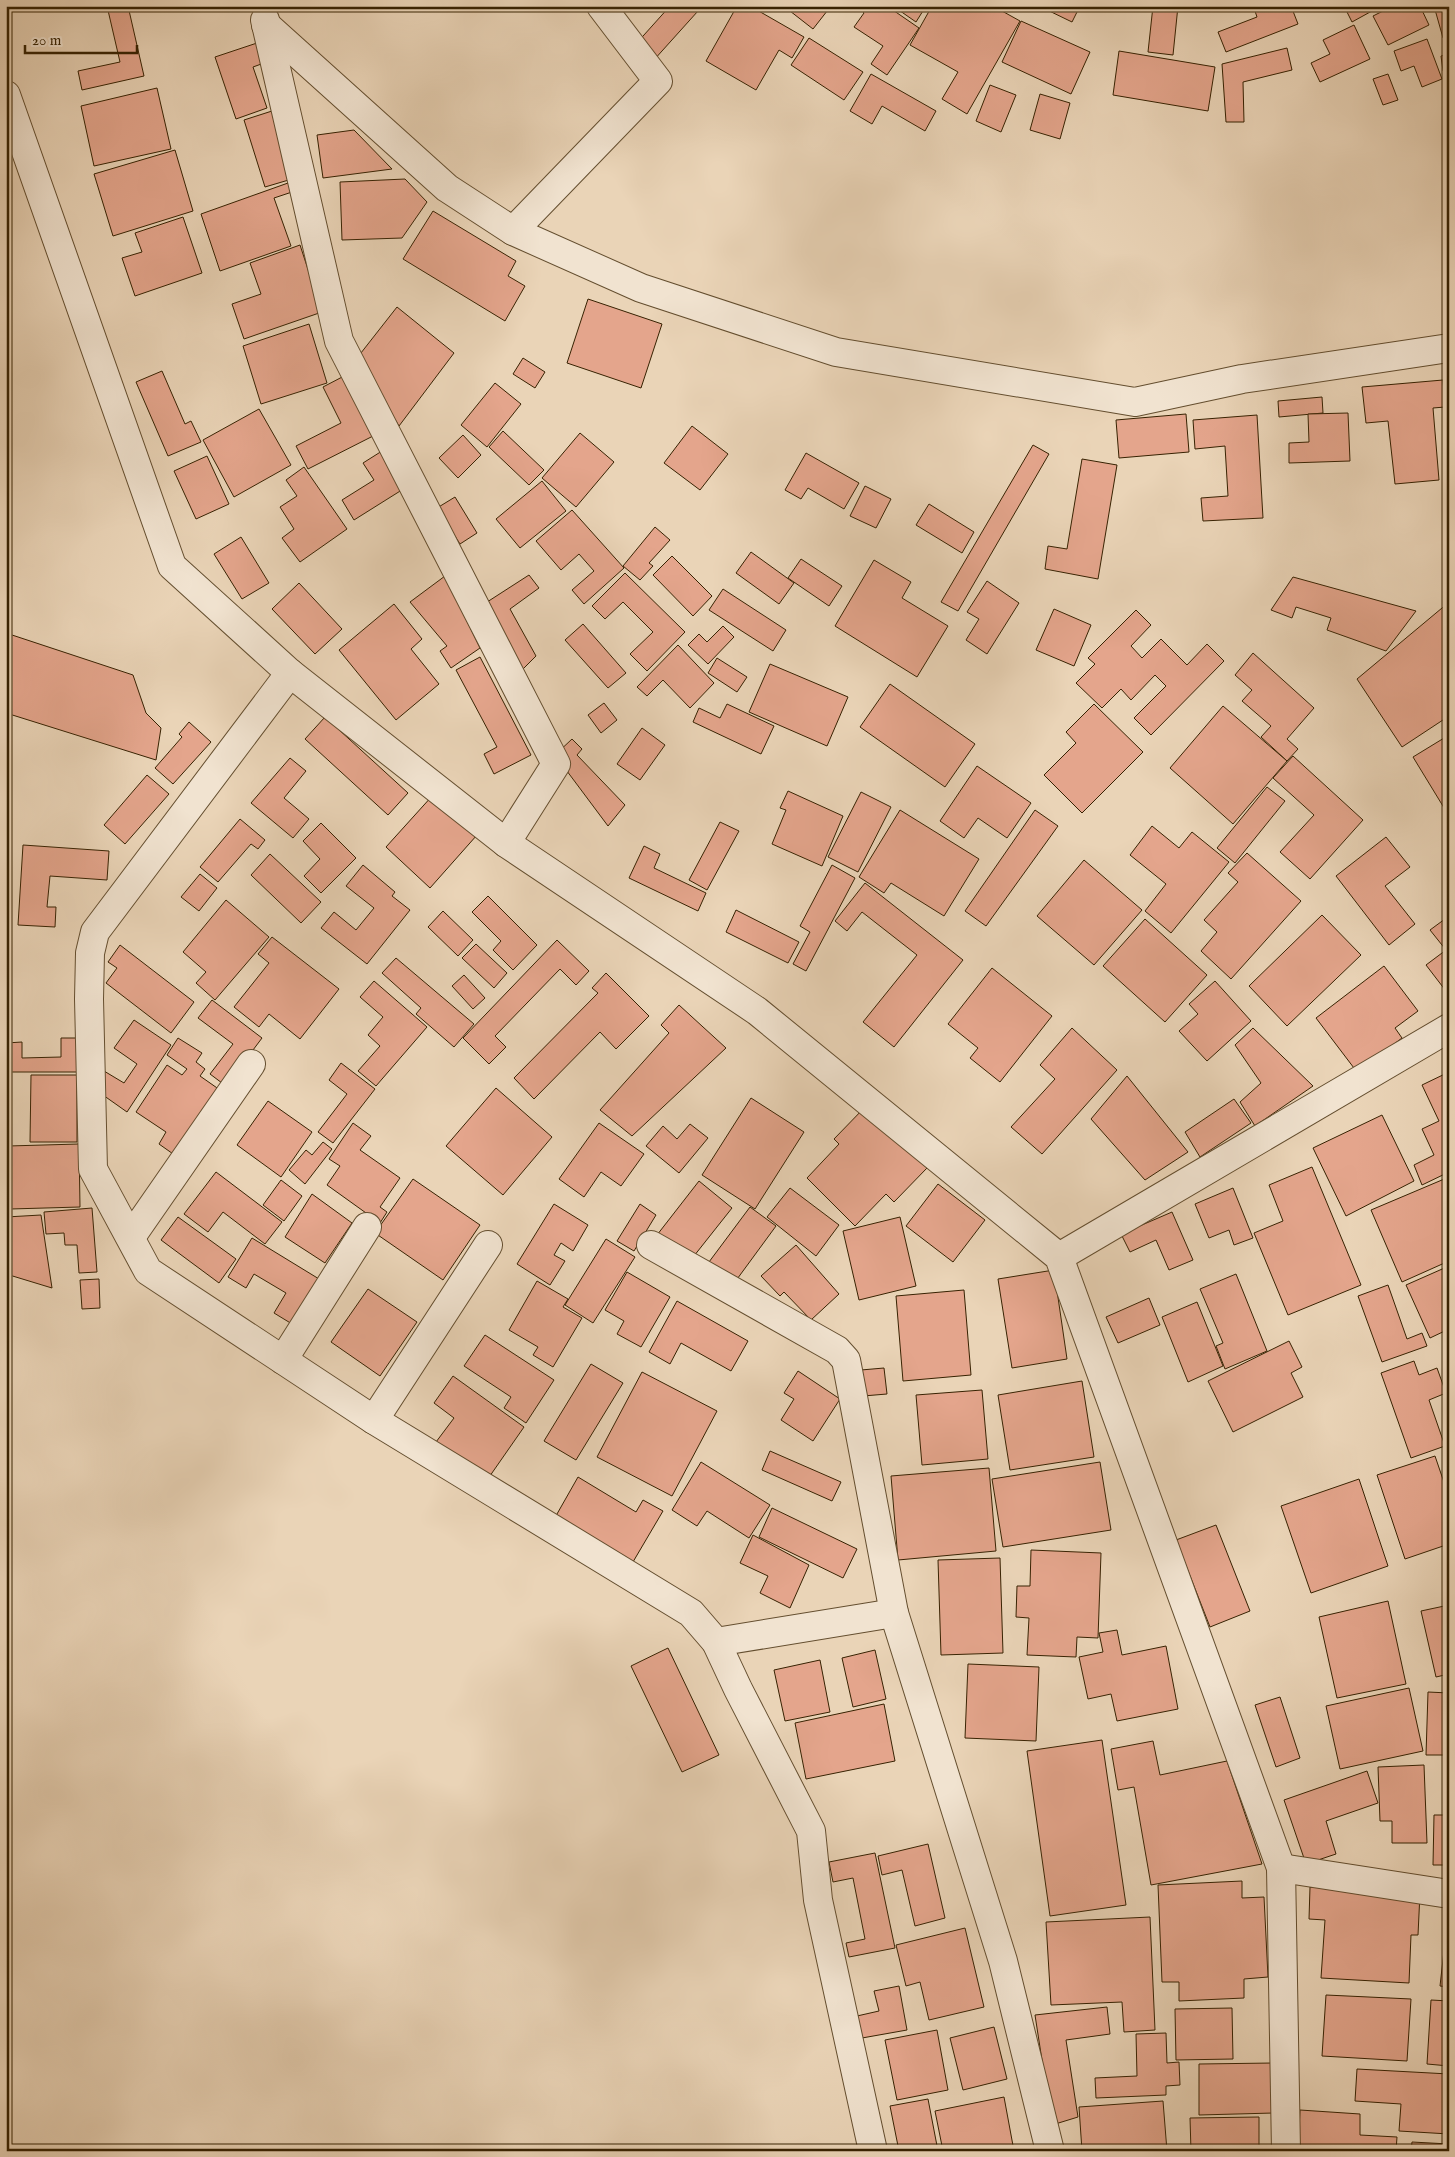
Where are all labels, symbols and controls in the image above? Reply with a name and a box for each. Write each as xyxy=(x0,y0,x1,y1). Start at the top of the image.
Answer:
scale bar xyxy=(25,22,138,54)
text: 20 m xyxy=(32,31,62,50)

